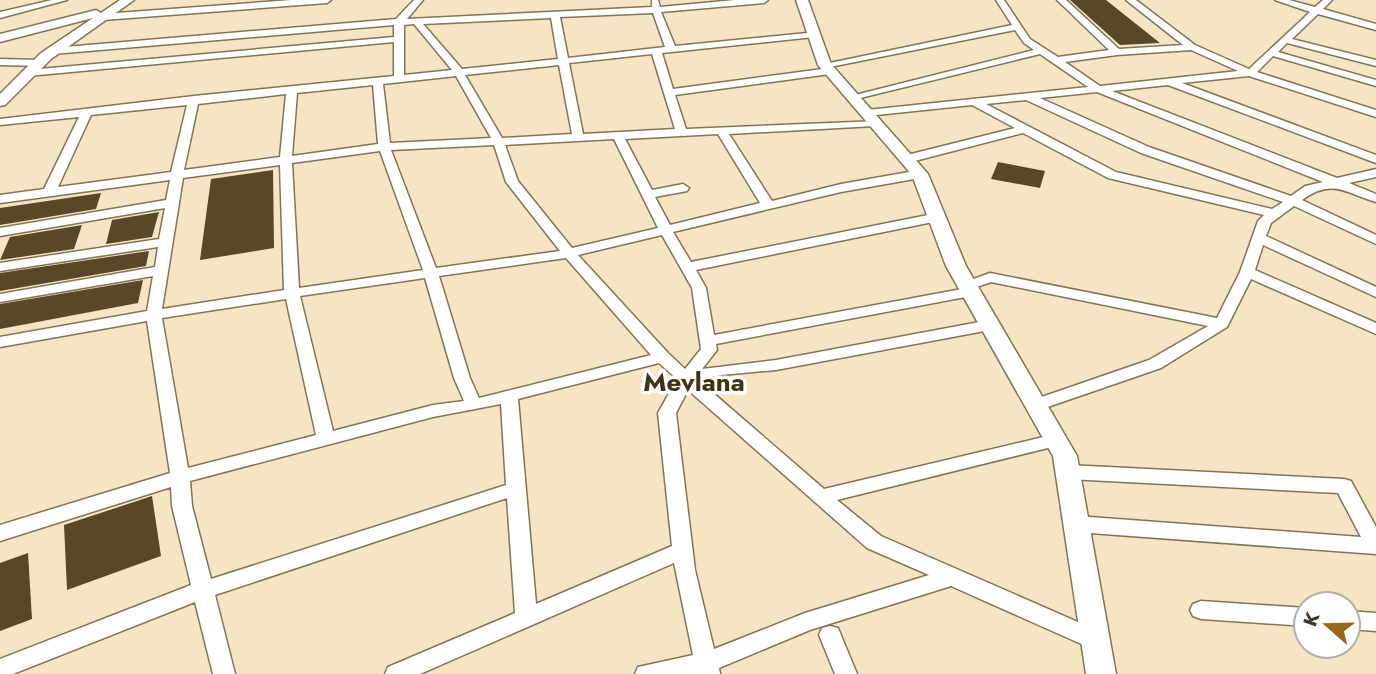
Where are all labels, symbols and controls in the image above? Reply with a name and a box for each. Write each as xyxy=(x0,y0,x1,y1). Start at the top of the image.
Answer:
district label: Mevlana xyxy=(643,363,745,401)
north arrow xyxy=(1292,590,1362,660)
text: K xyxy=(1297,608,1327,630)

